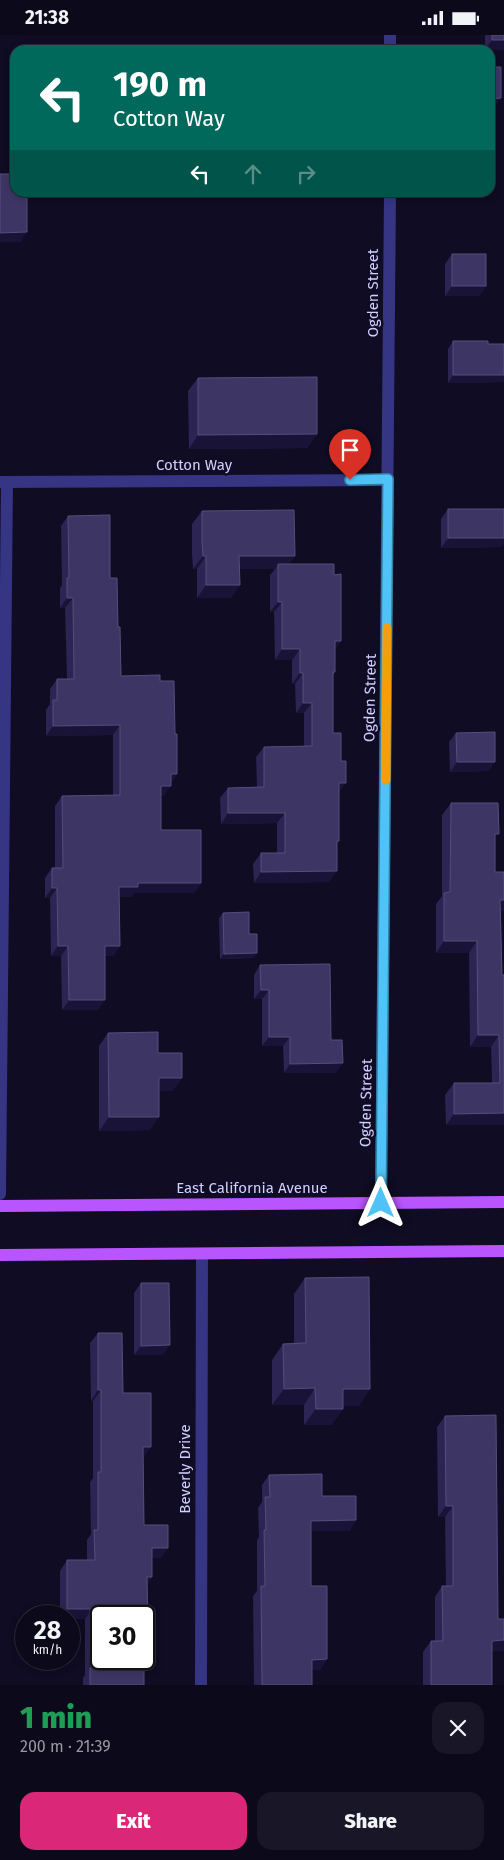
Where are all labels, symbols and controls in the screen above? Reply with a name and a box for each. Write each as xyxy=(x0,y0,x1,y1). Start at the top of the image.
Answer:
text: 21:38 xyxy=(25,6,69,29)
text: 190 m xyxy=(113,63,207,105)
icon: left xyxy=(30,65,95,130)
text: Cotton Way xyxy=(113,105,225,132)
icon: left xyxy=(186,160,214,188)
icon: ahead xyxy=(239,160,267,188)
icon: right xyxy=(292,160,320,188)
street label: Ogden Street xyxy=(364,248,382,337)
pin xyxy=(329,429,371,480)
icon: arrive xyxy=(336,436,364,464)
street label: Cotton Way xyxy=(156,456,233,474)
street label: Ogden Street xyxy=(360,653,380,742)
street label: Ogden Street xyxy=(356,1058,376,1147)
position arrow xyxy=(354,1176,406,1228)
street label: East California Avenue xyxy=(176,1179,328,1197)
street label: Beverly Drive xyxy=(176,1424,194,1514)
speed limit sign: 30 xyxy=(90,1605,155,1670)
text: 28 xyxy=(34,1616,61,1646)
text: km/h xyxy=(33,1643,62,1657)
text: 1 min xyxy=(20,1700,92,1736)
button: close xyxy=(432,1702,484,1754)
text: 200 m · 21:39 xyxy=(20,1737,111,1756)
button: Exit xyxy=(20,1792,247,1850)
button: Share xyxy=(257,1792,484,1850)

